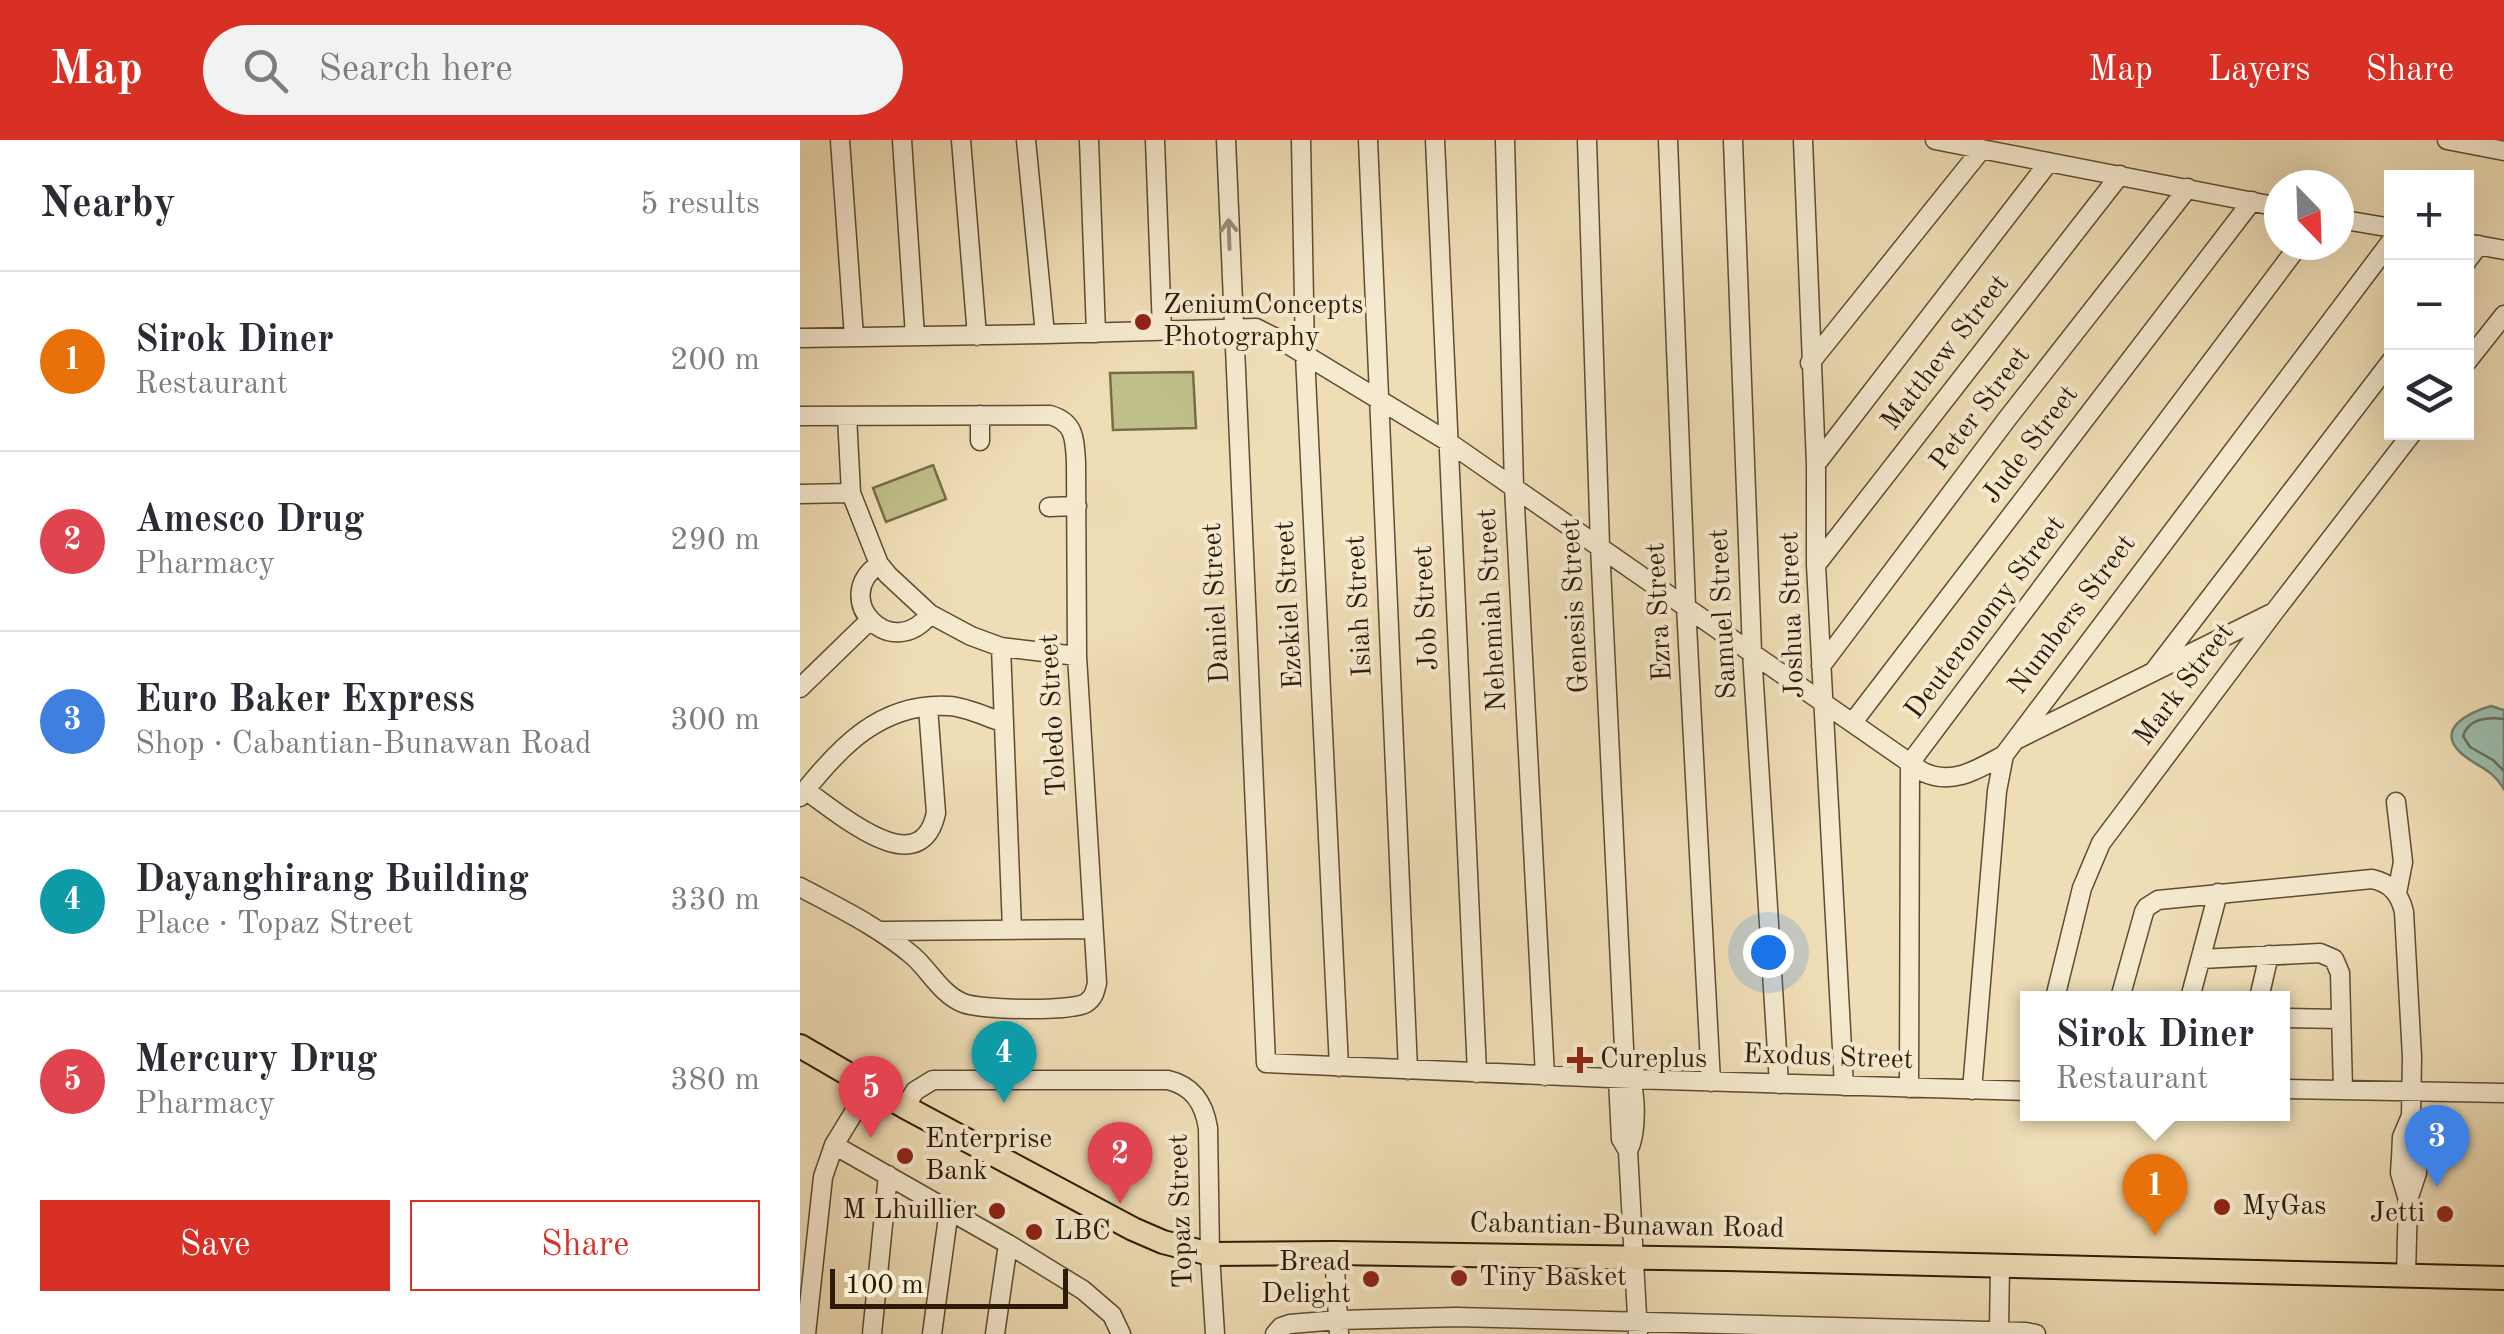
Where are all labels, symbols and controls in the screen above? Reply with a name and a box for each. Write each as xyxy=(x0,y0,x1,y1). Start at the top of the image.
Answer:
search box xyxy=(203,25,903,115)
icon: search xyxy=(238,43,293,98)
text: Map xyxy=(50,46,143,94)
text: Search here xyxy=(318,51,513,89)
text: Map xyxy=(2088,53,2153,88)
text: Layers xyxy=(2208,53,2311,88)
text: Share xyxy=(2366,53,2454,88)
north arrow xyxy=(2264,170,2354,260)
map controls xyxy=(2384,170,2474,440)
button: + xyxy=(2384,170,2474,260)
text: Nearby xyxy=(40,184,176,226)
text: 5 results xyxy=(640,189,760,221)
one-way arrow xyxy=(1219,218,1238,250)
button: − xyxy=(2384,260,2474,350)
street label: Matthew Street xyxy=(1877,270,2015,436)
place label: ZeniumConcepts Photography xyxy=(1163,292,1363,352)
marker: ZeniumConcepts Photography xyxy=(1132,311,1154,333)
text: Sirok Diner xyxy=(135,322,334,360)
street label: Peter Street xyxy=(1926,342,2036,476)
text: 1 xyxy=(63,345,82,377)
text: 200 m xyxy=(670,345,760,377)
button: layers xyxy=(2384,350,2474,440)
text: Restaurant xyxy=(135,369,288,401)
street label: Jude Street xyxy=(1978,381,2084,509)
text: Amesco Drug xyxy=(135,502,364,540)
street label: Nehemiah Street xyxy=(1474,508,1512,712)
street label: Deuteronomy Street xyxy=(1901,511,2071,725)
street label: Genesis Street xyxy=(1557,518,1595,694)
street label: Ezekiel Street xyxy=(1272,520,1308,690)
street label: Daniel Street xyxy=(1199,522,1235,684)
text: 2 xyxy=(63,525,82,557)
text: 290 m xyxy=(670,525,760,557)
street label: Samuel Street xyxy=(1706,528,1742,700)
street label: Numbers Street xyxy=(2004,530,2142,700)
street label: Joshua Street xyxy=(1776,531,1810,699)
street label: Isiah Street xyxy=(1342,534,1378,678)
street label: Ezra Street xyxy=(1642,542,1678,682)
street label: Job Street xyxy=(1410,545,1444,671)
text: Pharmacy xyxy=(135,549,275,581)
street label: Mark Street xyxy=(2130,619,2240,751)
street label: Toledo Street xyxy=(1036,633,1072,797)
text: Euro Baker Express xyxy=(135,682,475,720)
text: 3 xyxy=(63,705,82,737)
text: 300 m xyxy=(670,705,760,737)
text: Shop · Cabantian-Bunawan Road xyxy=(135,729,592,761)
text: Dayanghirang Building xyxy=(135,862,529,900)
text: 4 xyxy=(63,885,82,917)
text: 330 m xyxy=(670,885,760,917)
text: Place · Topaz Street xyxy=(135,909,414,941)
your location xyxy=(1743,927,1794,978)
popup xyxy=(2020,991,2290,1121)
text: Sirok Diner xyxy=(2055,1017,2255,1055)
pin: 4 xyxy=(972,1020,1036,1103)
street label: Exodus Street xyxy=(1742,1041,1914,1075)
text: Mercury Drug xyxy=(135,1042,377,1080)
place label: Cureplus xyxy=(1600,1046,1707,1074)
marker: Cureplus xyxy=(1569,1049,1591,1071)
pin: 5 xyxy=(838,1056,904,1138)
text: Restaurant xyxy=(2055,1064,2209,1096)
text: 5 xyxy=(63,1065,82,1097)
text: 380 m xyxy=(670,1065,760,1097)
text: Pharmacy xyxy=(135,1089,275,1121)
pin: 3 xyxy=(2404,1104,2470,1187)
pin: 2 xyxy=(1088,1122,1152,1204)
place label: Enterprise Bank xyxy=(925,1126,1052,1186)
street label: Topaz Street xyxy=(1165,1133,1199,1289)
marker: Enterprise Bank xyxy=(894,1145,916,1167)
pin: 1 xyxy=(2122,1154,2188,1236)
place label: MyGas xyxy=(2242,1193,2326,1221)
marker: MyGas xyxy=(2211,1196,2233,1218)
place label: M Lhuillier xyxy=(842,1197,977,1225)
button: Save xyxy=(40,1200,390,1291)
button: Share xyxy=(410,1200,760,1291)
marker: M Lhuillier xyxy=(986,1200,1008,1222)
place label: Jetti xyxy=(2370,1200,2425,1228)
marker: Jetti xyxy=(2434,1203,2456,1225)
street label: Cabantian-Bunawan Road xyxy=(1469,1210,1785,1244)
place label: LBC xyxy=(1054,1218,1111,1246)
marker: LBC xyxy=(1023,1221,1045,1243)
place label: Bread Delight xyxy=(1261,1249,1351,1309)
scale bar xyxy=(830,1264,1068,1308)
place label: Tiny Basket xyxy=(1479,1264,1627,1292)
marker: Tiny Basket xyxy=(1448,1267,1470,1289)
marker: Bread Delight xyxy=(1360,1268,1382,1290)
text: 100 m xyxy=(845,1272,924,1300)

